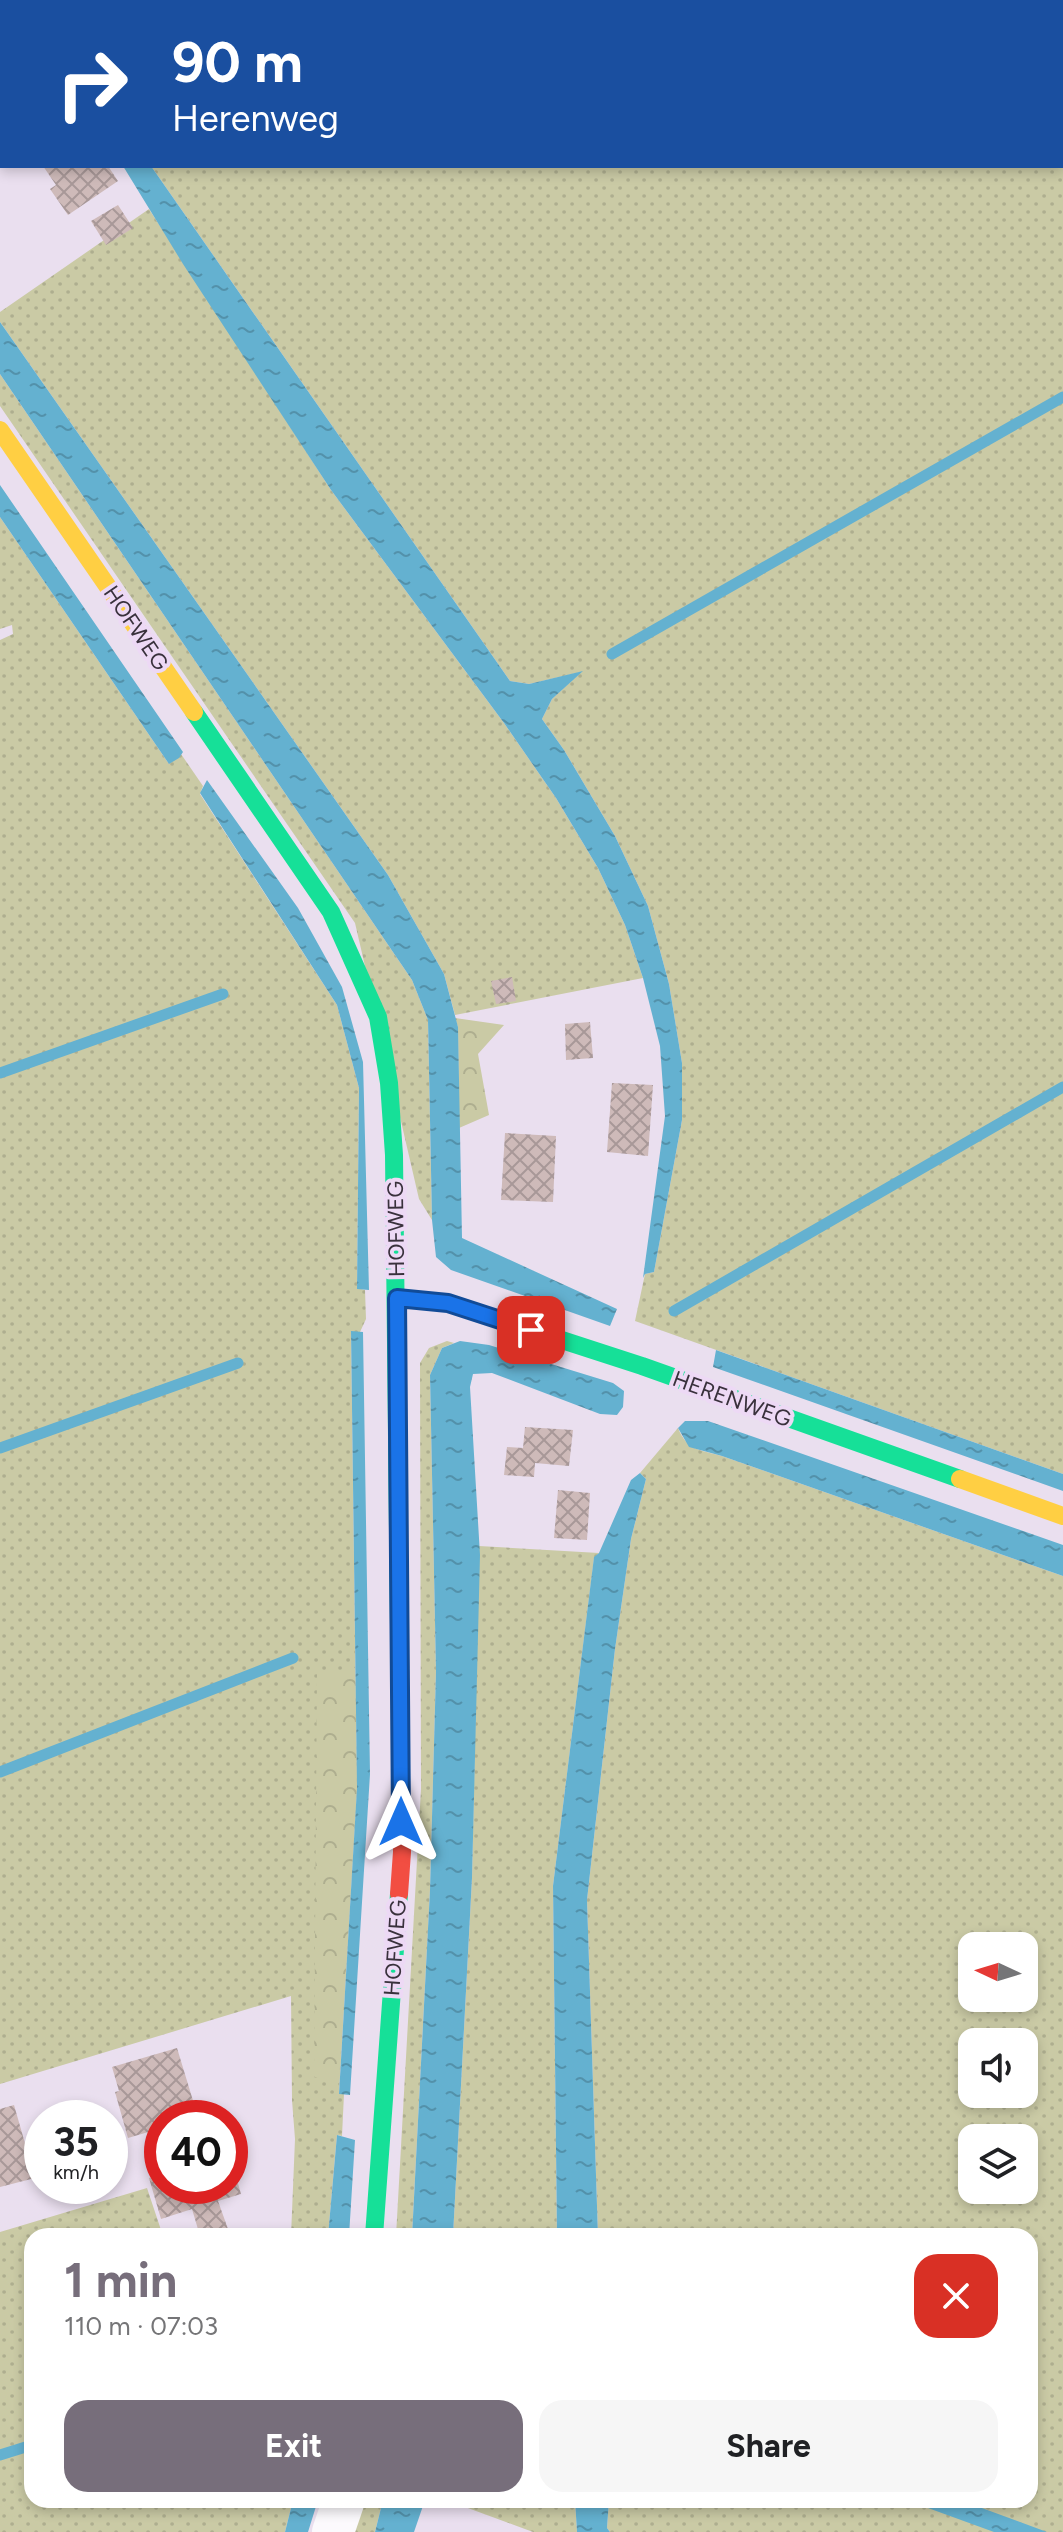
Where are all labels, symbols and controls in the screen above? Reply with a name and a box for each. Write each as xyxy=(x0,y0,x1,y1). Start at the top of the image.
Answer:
text: 90 m xyxy=(172,29,303,96)
icon: right xyxy=(40,32,144,136)
text: Herenweg xyxy=(172,97,339,140)
street label: HOFWEG xyxy=(98,580,174,676)
street label: HOFWEG xyxy=(382,1181,410,1277)
pin xyxy=(497,1296,565,1364)
icon: arrive xyxy=(509,1308,553,1352)
street label: HERENWEG xyxy=(669,1365,795,1433)
position arrow xyxy=(359,1780,443,1864)
street label: HOFWEG xyxy=(378,1899,412,1997)
north arrow xyxy=(958,1932,1038,2012)
map controls xyxy=(958,1932,1038,2204)
button: sound xyxy=(958,2028,1038,2108)
speed limit sign: 40 xyxy=(144,2100,248,2204)
text: 35 xyxy=(53,2118,99,2166)
button: layers xyxy=(958,2124,1038,2204)
text: km/h xyxy=(53,2160,99,2184)
text: 1 min xyxy=(64,2251,177,2309)
button: close xyxy=(914,2254,998,2338)
text: 110 m · 07:03 xyxy=(64,2310,218,2342)
button: Exit xyxy=(64,2400,523,2492)
button: Share xyxy=(539,2400,998,2492)

